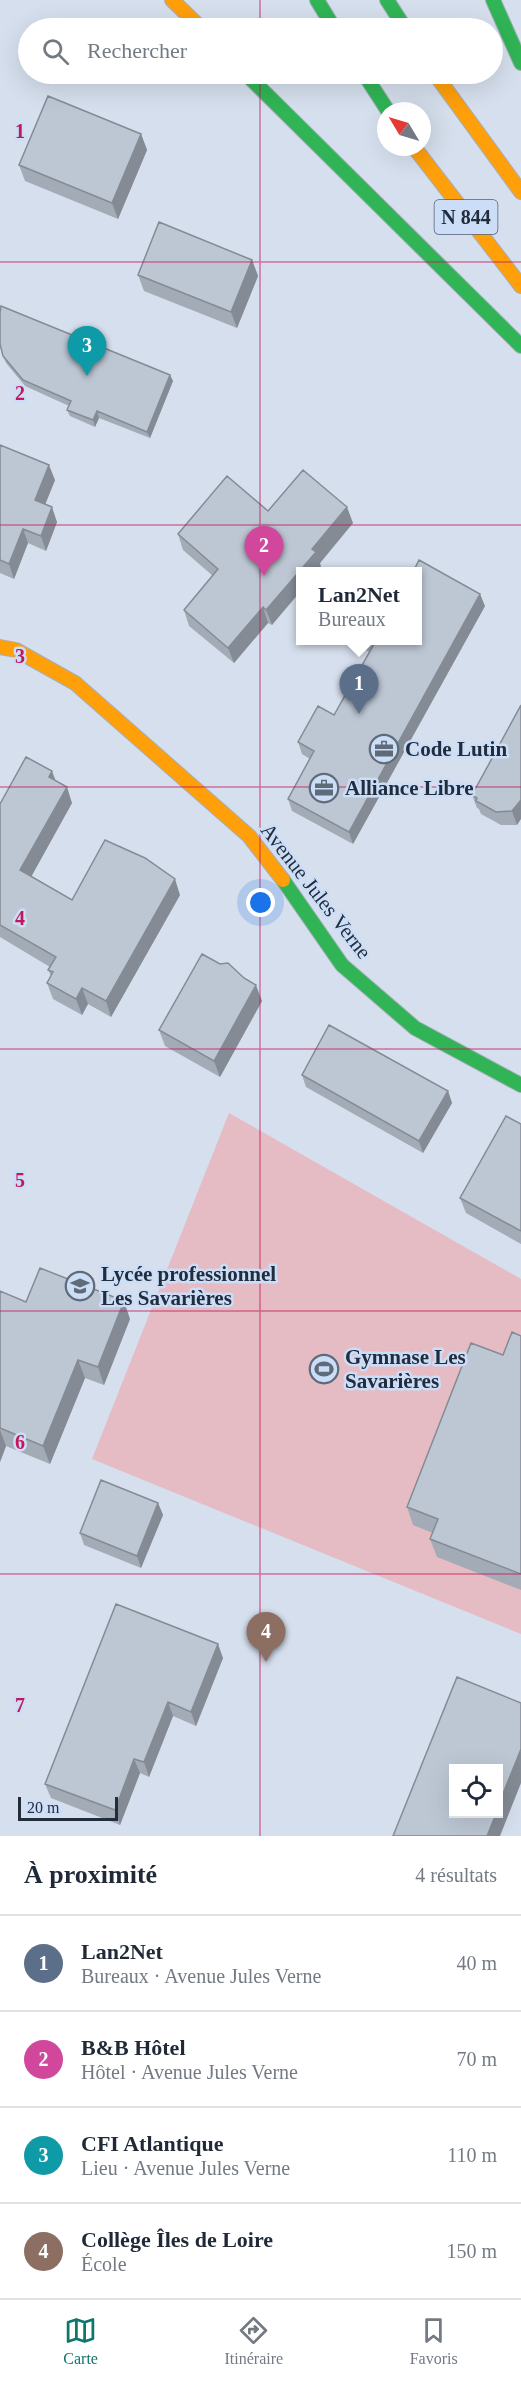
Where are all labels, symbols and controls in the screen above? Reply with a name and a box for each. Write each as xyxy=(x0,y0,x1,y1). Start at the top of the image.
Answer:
search box xyxy=(18,18,503,84)
icon: search xyxy=(39,35,72,68)
text: Rechercher xyxy=(87,38,187,63)
north arrow xyxy=(377,102,431,156)
text: 1 xyxy=(15,120,25,142)
road number: N 844 xyxy=(434,200,498,234)
pin: 3 xyxy=(68,326,106,376)
text: 2 xyxy=(15,382,25,404)
pin: 2 xyxy=(244,526,284,576)
popup xyxy=(296,567,422,645)
text: Lan2Net xyxy=(318,582,400,607)
text: Bureaux xyxy=(318,608,386,630)
text: 3 xyxy=(15,645,25,667)
pin: 1 xyxy=(340,664,378,714)
office icon: Code Lutin xyxy=(368,733,400,765)
place label: Code Lutin xyxy=(405,737,507,761)
office icon: Alliance Libre xyxy=(308,772,340,804)
place label: Alliance Libre xyxy=(345,776,474,800)
street label: Avenue Jules Verne xyxy=(256,819,376,963)
your location xyxy=(246,888,275,917)
text: 4 xyxy=(15,907,25,929)
text: 5 xyxy=(15,1169,25,1191)
place label: Lycée professionnel Les Savarières xyxy=(101,1262,276,1310)
school or university icon: Lycée professionnel Les Savarières xyxy=(64,1270,96,1302)
place label: Gymnase Les Savarières xyxy=(345,1345,466,1393)
sports icon: Gymnase Les Savarières xyxy=(308,1353,340,1385)
text: 6 xyxy=(15,1431,25,1453)
pin: 4 xyxy=(246,1612,286,1662)
text: 7 xyxy=(15,1694,25,1716)
map controls xyxy=(449,1764,503,1818)
button: locate xyxy=(449,1764,503,1818)
scale bar xyxy=(18,1794,118,1822)
text: 20 m xyxy=(27,1799,59,1816)
text: À proximité xyxy=(24,1860,157,1889)
text: 4 résultats xyxy=(415,1864,497,1886)
text: Lan2Net xyxy=(81,1939,163,1964)
text: 1 xyxy=(39,1952,49,1974)
text: 40 m xyxy=(456,1952,497,1974)
text: Bureaux · Avenue Jules Verne xyxy=(81,1965,321,1987)
text: B&B Hôtel xyxy=(81,2035,186,2060)
text: 2 xyxy=(39,2048,49,2070)
text: 70 m xyxy=(456,2048,497,2070)
text: Hôtel · Avenue Jules Verne xyxy=(81,2061,298,2083)
text: CFI Atlantique xyxy=(81,2131,223,2156)
text: 3 xyxy=(39,2144,49,2166)
text: 110 m xyxy=(447,2144,497,2166)
text: Lieu · Avenue Jules Verne xyxy=(81,2157,290,2179)
text: Collège Îles de Loire xyxy=(81,2227,273,2252)
text: 4 xyxy=(39,2240,49,2262)
text: 150 m xyxy=(446,2240,497,2262)
text: École xyxy=(81,2253,127,2275)
tab: Carte xyxy=(63,2314,98,2368)
tab: Itinéraire xyxy=(225,2314,283,2368)
tab: Favoris xyxy=(410,2314,458,2368)

